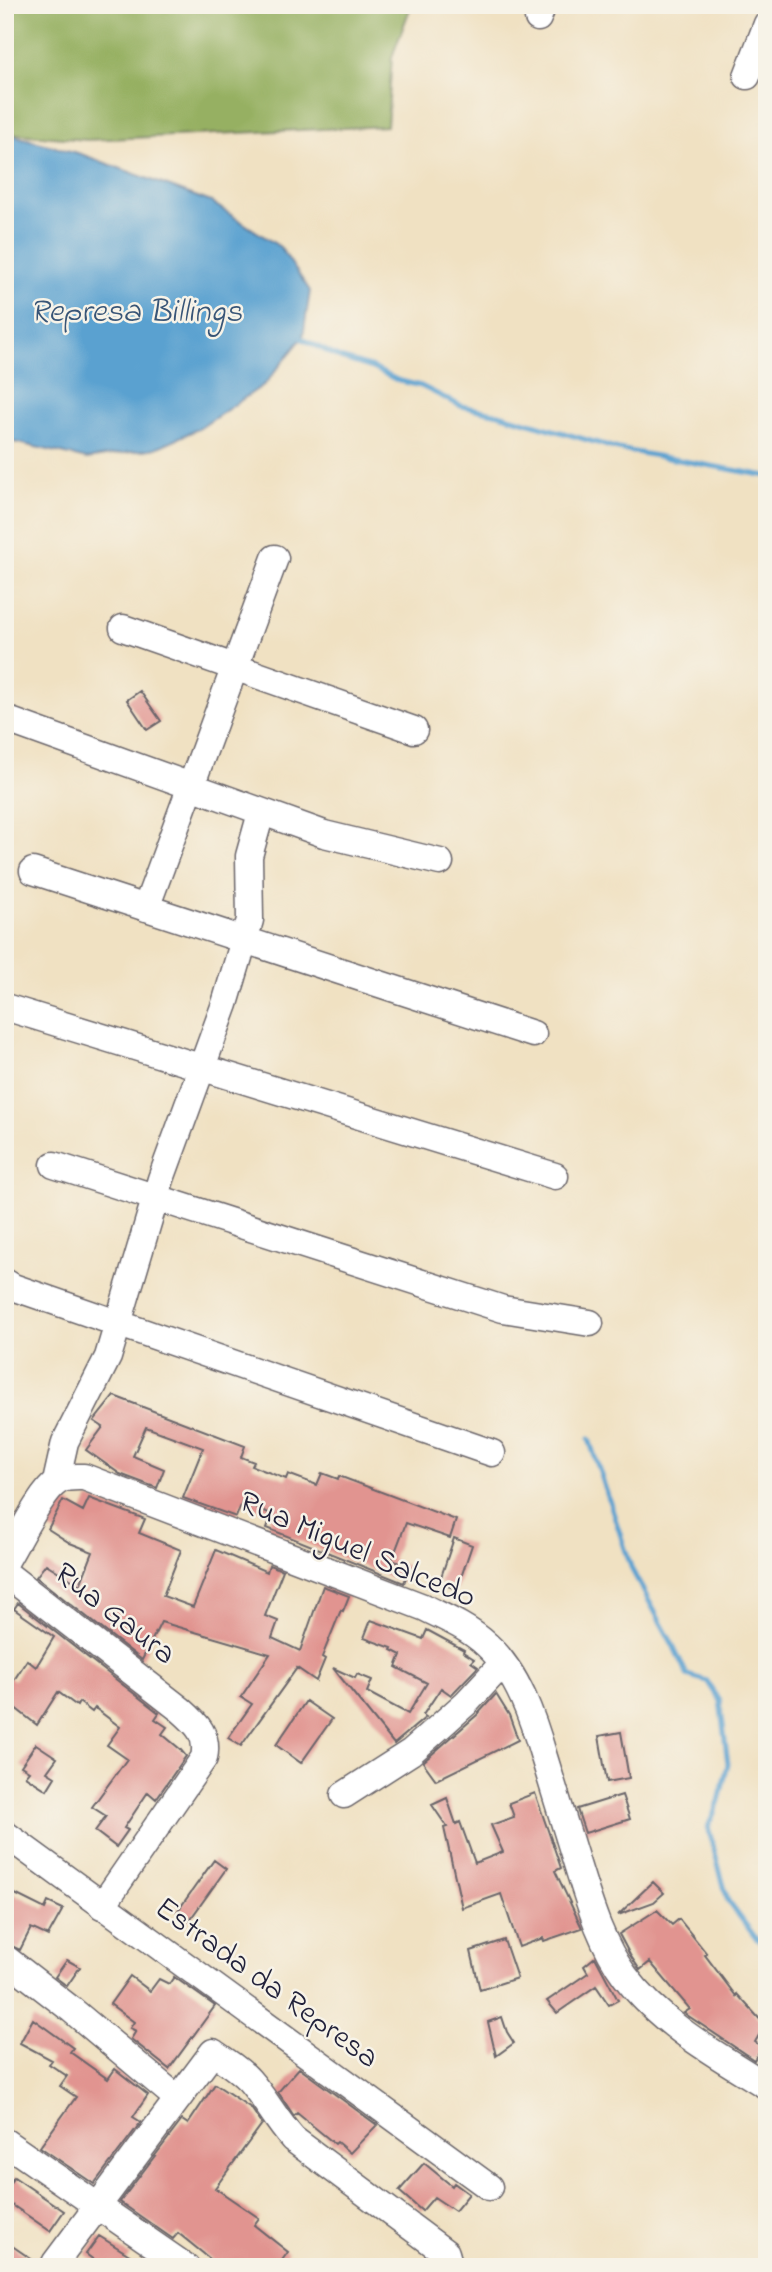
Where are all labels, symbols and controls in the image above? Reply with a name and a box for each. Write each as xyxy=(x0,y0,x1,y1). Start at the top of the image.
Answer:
water label: Represa Billings xyxy=(30,289,242,338)
street label: Rua Miguel Salcedo xyxy=(231,1480,483,1622)
street label: Rua Gaura xyxy=(43,1552,185,1678)
street label: Estrada da Represa xyxy=(144,1886,388,2082)

